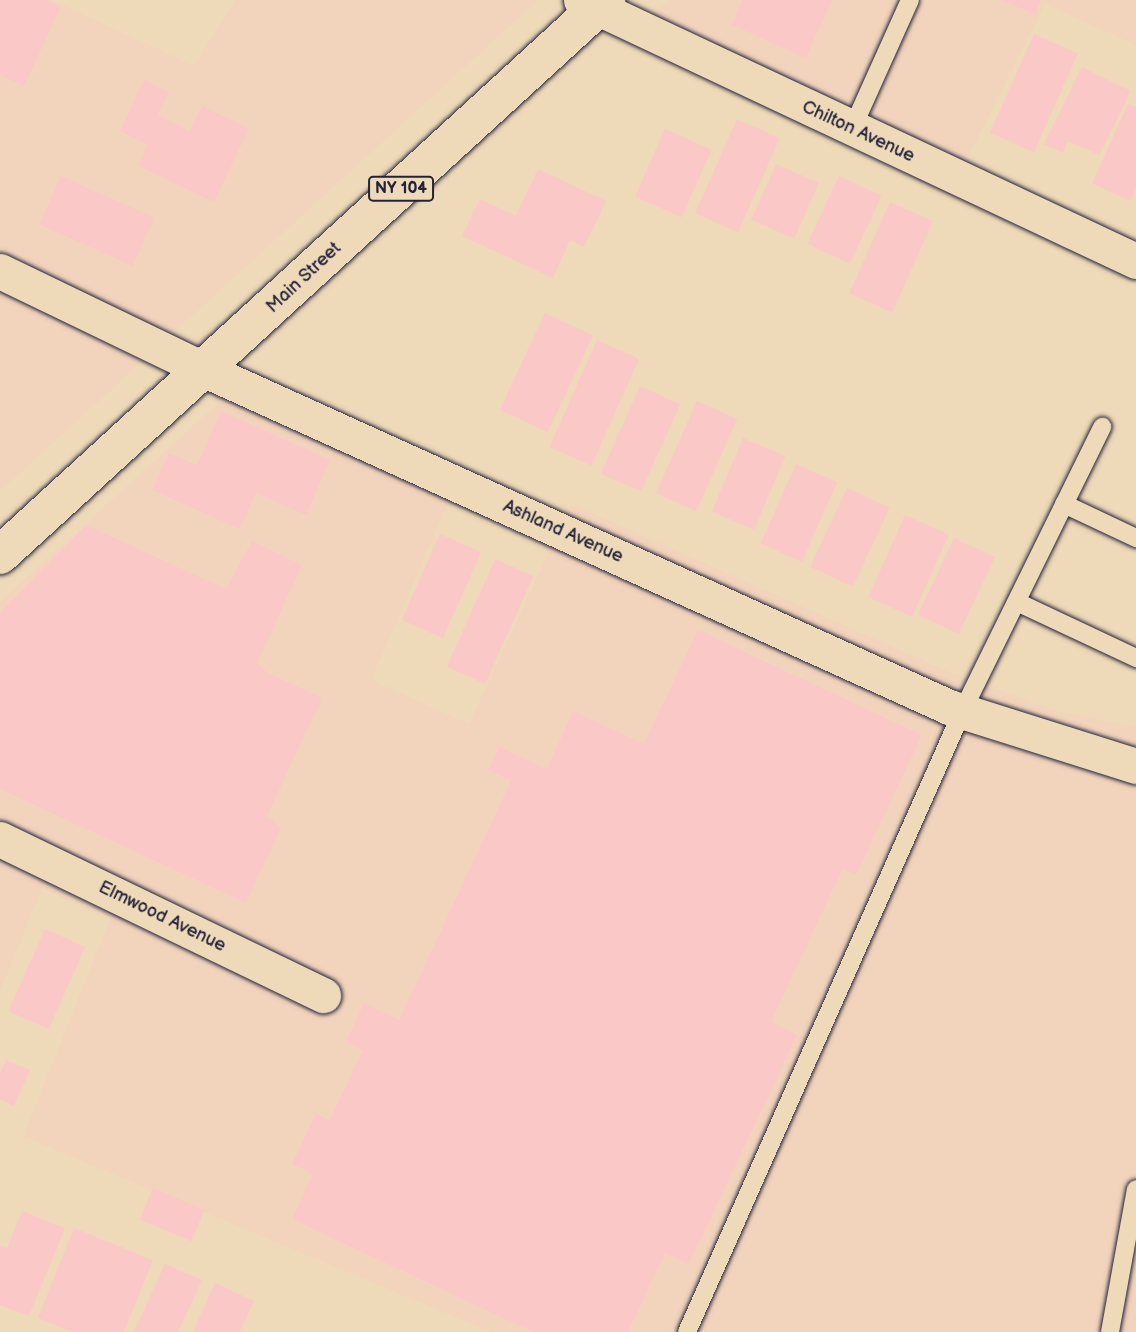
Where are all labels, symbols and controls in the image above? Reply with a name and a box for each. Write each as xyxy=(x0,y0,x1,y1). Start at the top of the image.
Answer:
street label: Chilton Avenue xyxy=(798,97,918,167)
road number: NY 104 xyxy=(368,176,434,202)
street label: Main Street xyxy=(262,238,346,318)
street label: Ashland Avenue xyxy=(500,496,626,568)
street label: Elmwood Avenue xyxy=(95,877,229,957)

